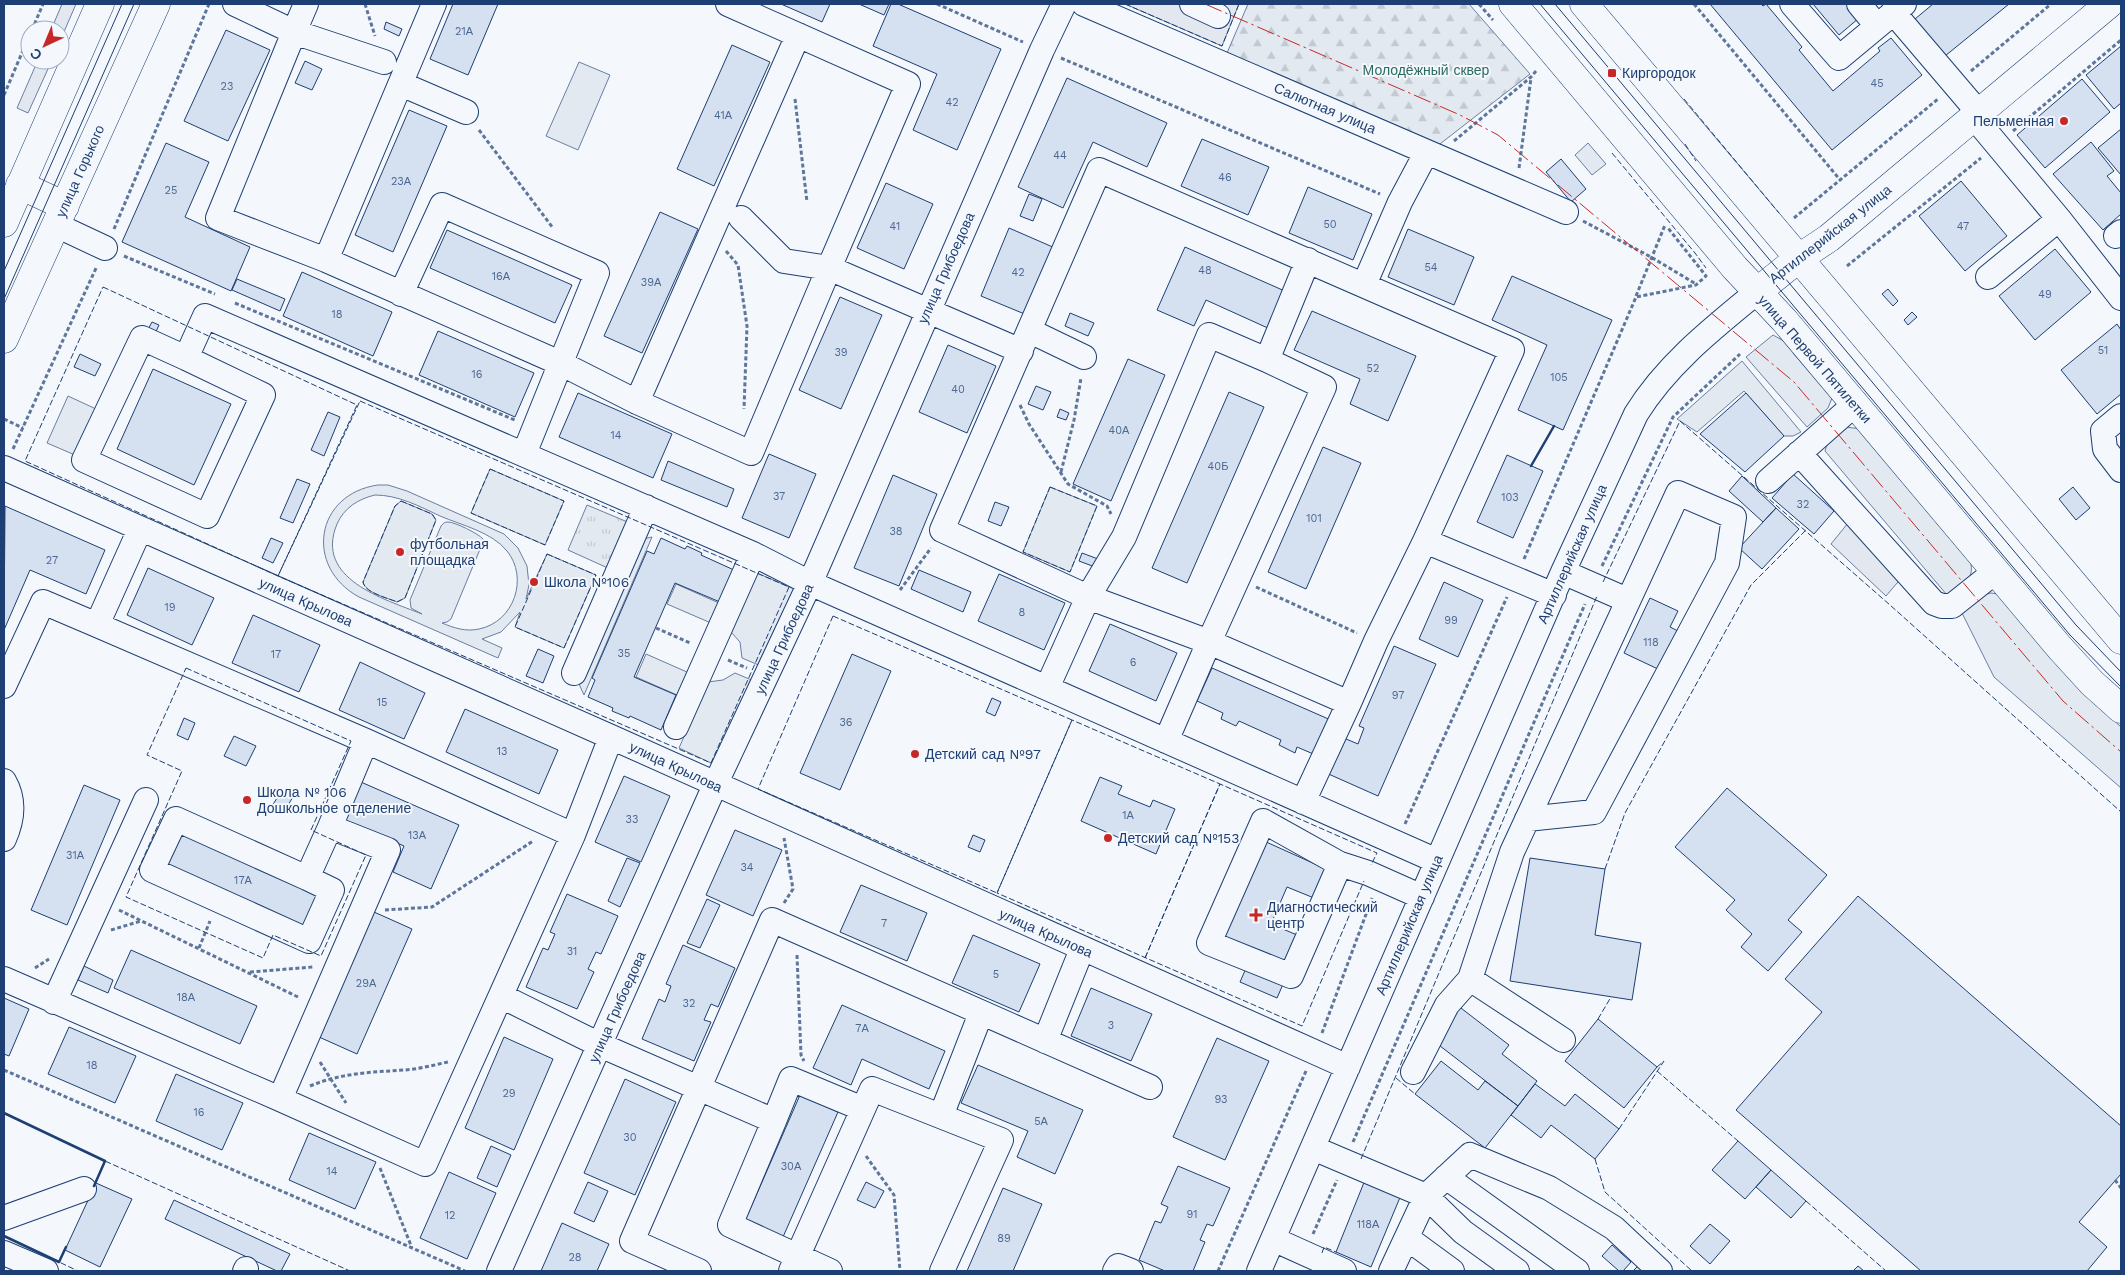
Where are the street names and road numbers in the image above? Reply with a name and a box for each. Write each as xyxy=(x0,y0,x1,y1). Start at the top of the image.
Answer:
street label: Салютная улица xyxy=(1272,79,1379,137)
street label: улица Горького xyxy=(52,122,108,220)
street label: Артиллерийская улица xyxy=(1766,181,1894,287)
street label: улица Грибоедова xyxy=(914,210,978,326)
street label: улица Первой Пятилетки xyxy=(1755,292,1875,426)
street label: Артиллерийская улица xyxy=(1534,482,1610,626)
street label: улица Крылова xyxy=(257,574,355,630)
street label: улица Грибоедова xyxy=(751,581,817,697)
street label: улица Крылова xyxy=(627,739,725,796)
street label: Артиллерийская улица xyxy=(1372,852,1446,997)
street label: улица Крылова xyxy=(997,905,1095,961)
street label: улица Грибоедова xyxy=(585,949,649,1065)

